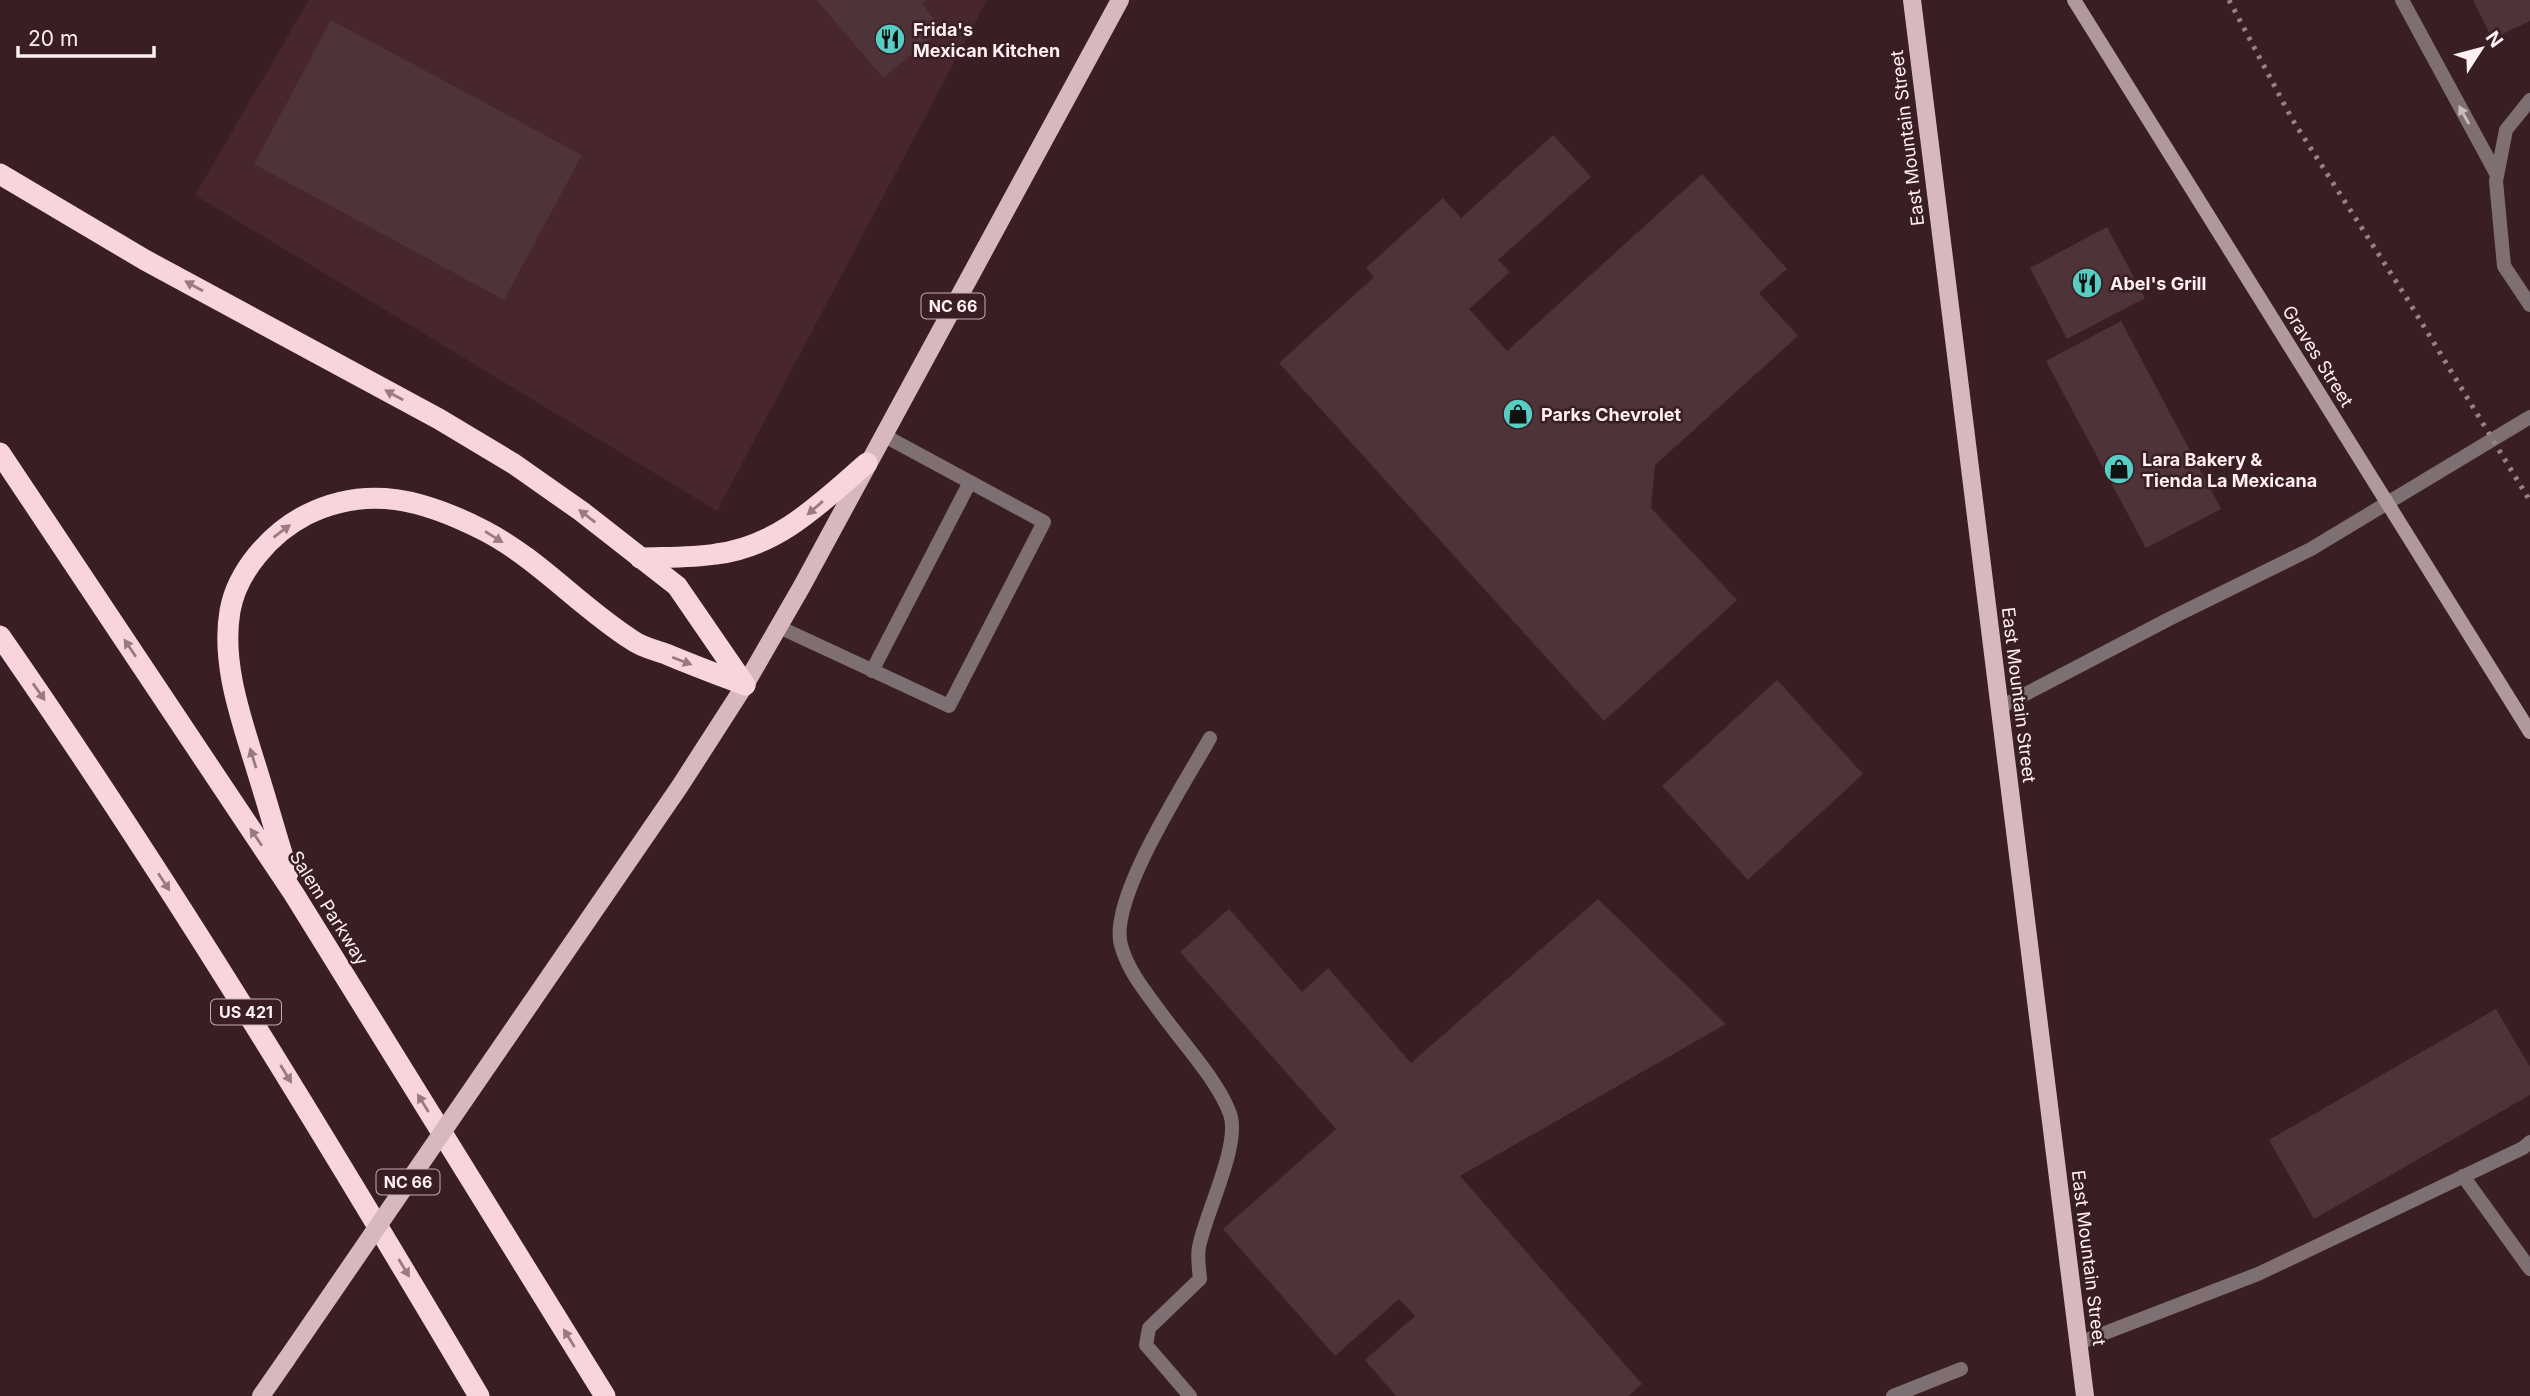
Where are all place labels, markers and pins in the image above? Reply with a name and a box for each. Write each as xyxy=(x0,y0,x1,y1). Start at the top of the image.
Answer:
place label: Frida's Mexican Kitchen xyxy=(913,19,1060,61)
restaurant icon: Frida's Mexican Kitchen xyxy=(873,22,907,56)
restaurant icon: Abel's Grill xyxy=(2070,266,2104,300)
place label: Abel's Grill xyxy=(2110,273,2206,294)
shop icon: Parks Chevrolet xyxy=(1501,397,1535,431)
place label: Parks Chevrolet xyxy=(1541,404,1682,425)
place label: Lara Bakery & Tienda La Mexicana xyxy=(2142,449,2317,491)
shop icon: Lara Bakery & Tienda La Mexicana xyxy=(2102,452,2136,486)

